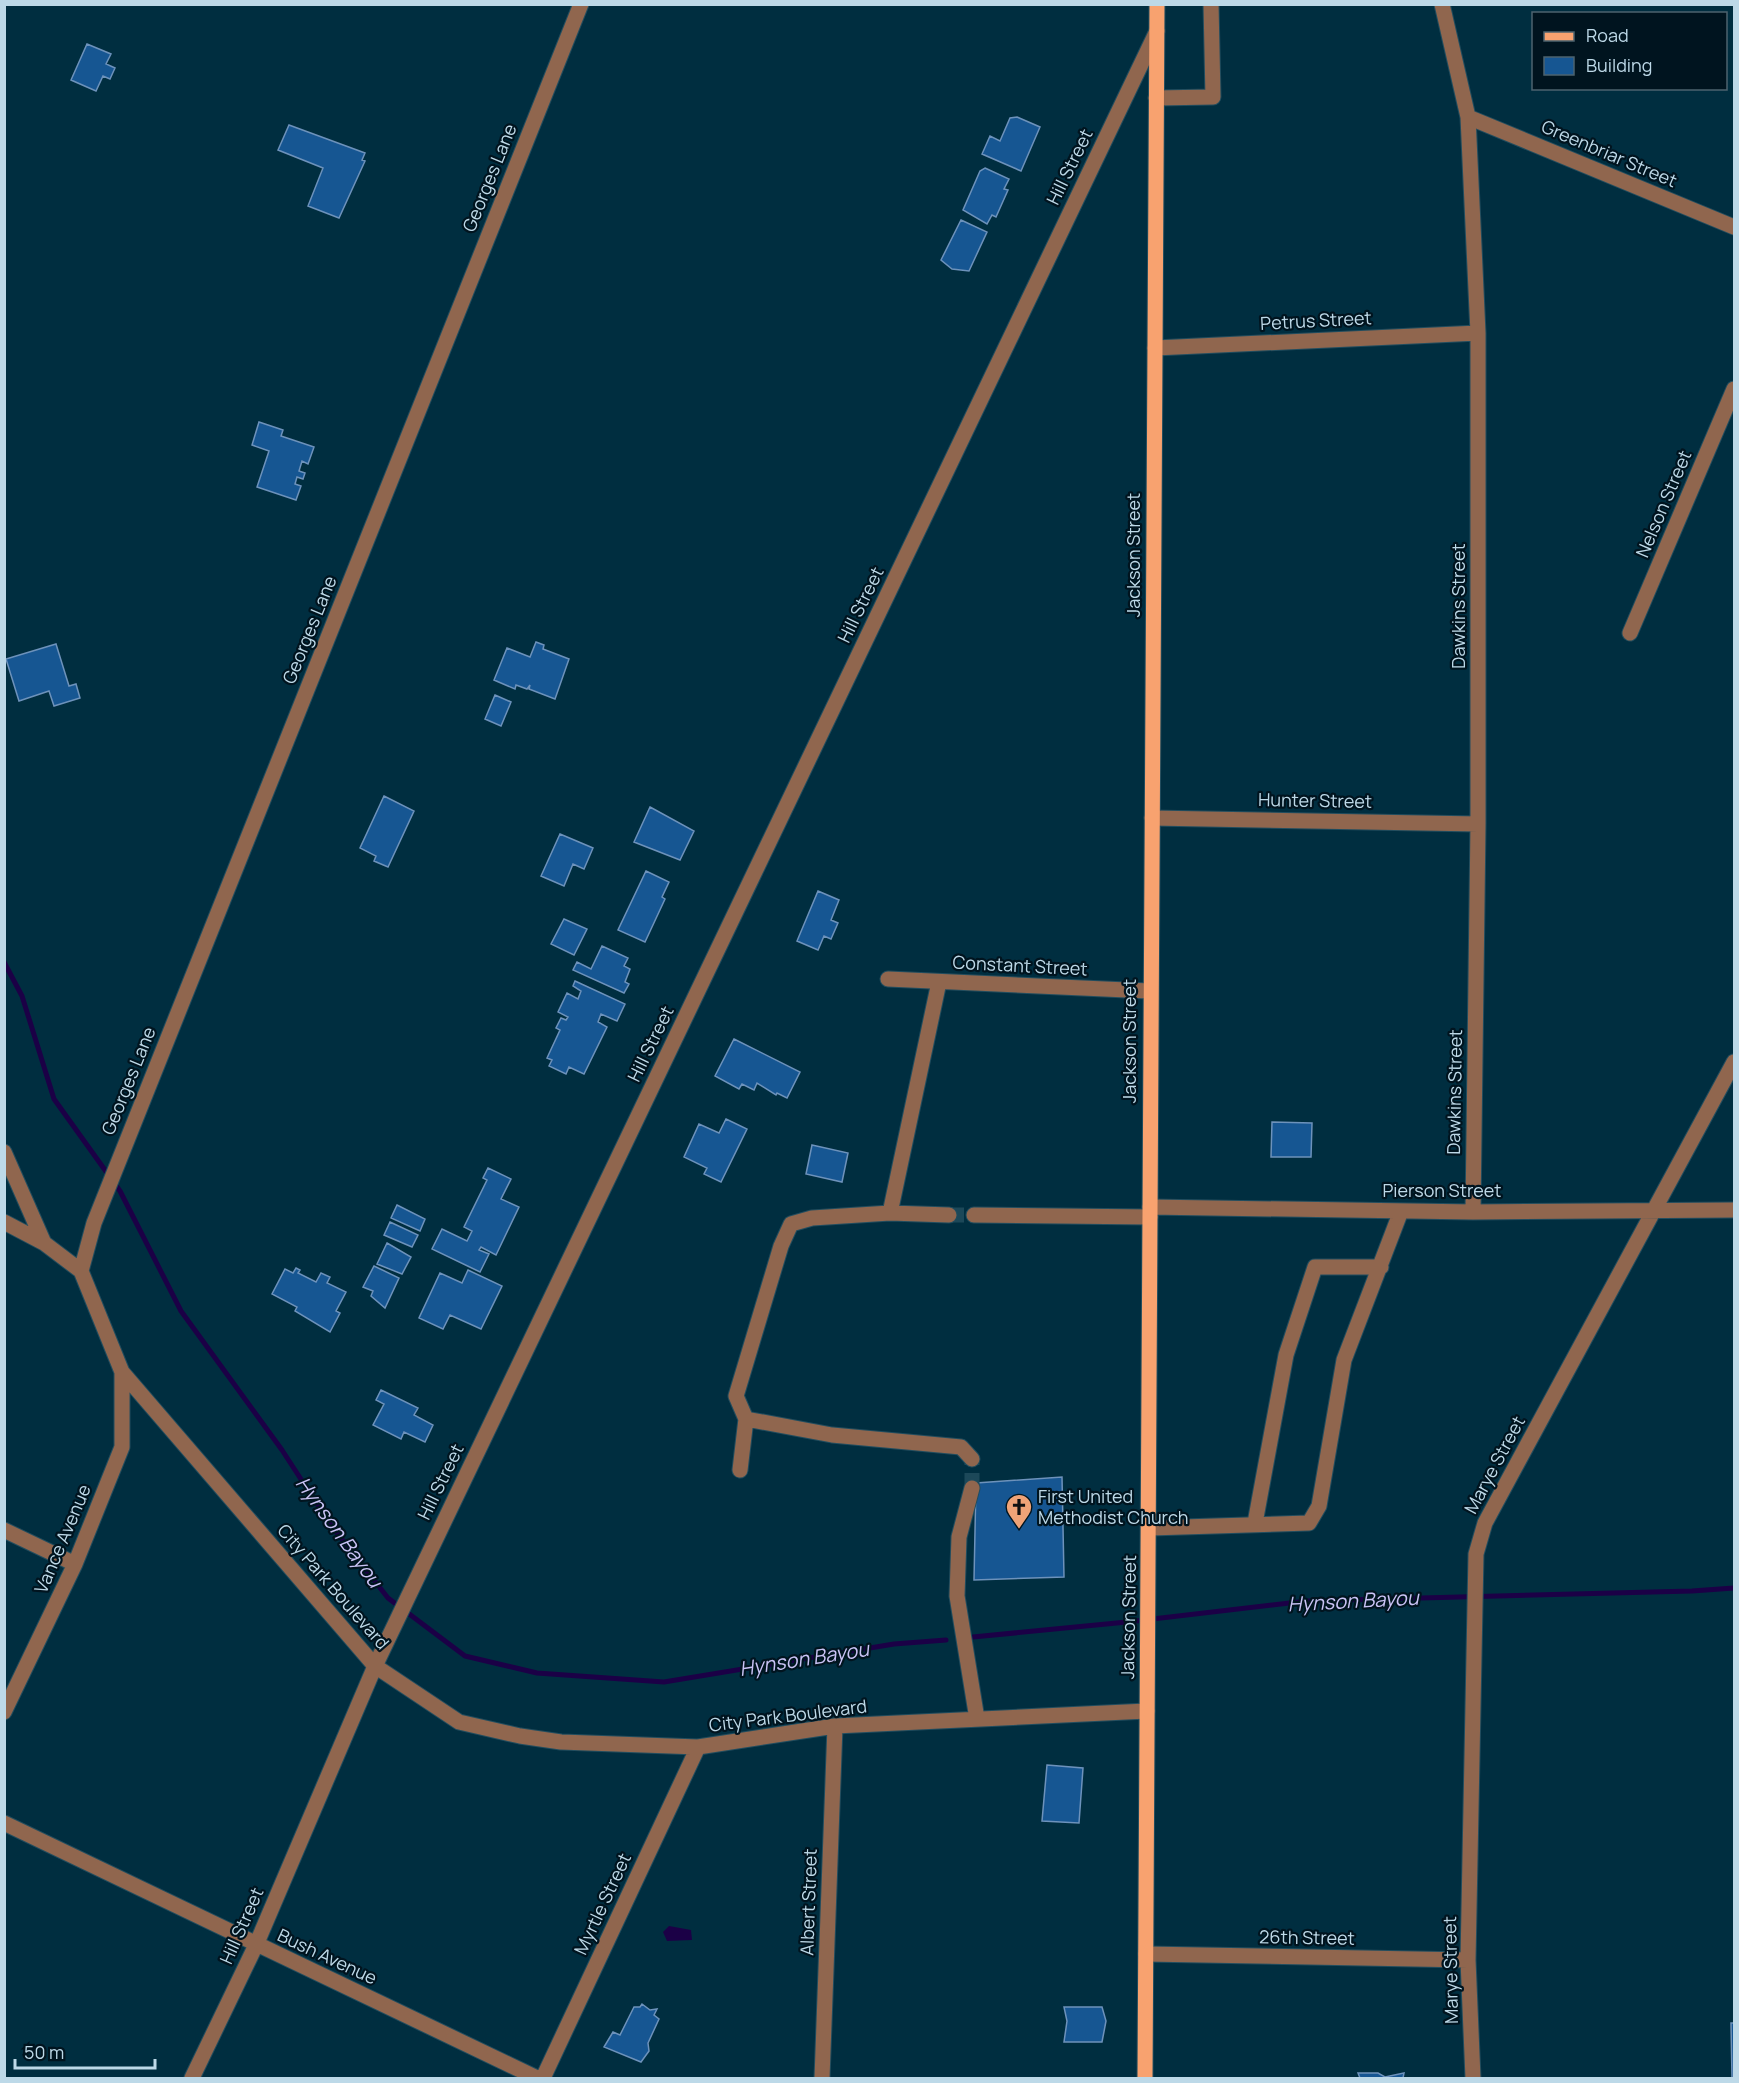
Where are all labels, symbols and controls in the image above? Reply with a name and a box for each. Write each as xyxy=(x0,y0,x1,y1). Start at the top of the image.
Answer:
legend xyxy=(1532,12,1727,90)
text: Road xyxy=(1586,23,1629,47)
text: Building xyxy=(1586,53,1652,77)
street label: Greenbriar Street xyxy=(1538,114,1681,192)
street label: Georges Lane xyxy=(456,120,522,235)
street label: Hill Street xyxy=(1040,125,1098,208)
street label: Petrus Street xyxy=(1260,305,1372,335)
street label: Nelson Street xyxy=(1630,446,1696,561)
street label: Jackson Street xyxy=(1121,493,1145,617)
street label: Dawkins Street xyxy=(1446,543,1470,669)
street label: Hill Street xyxy=(831,563,889,646)
street label: Georges Lane xyxy=(276,572,342,687)
street label: Hunter Street xyxy=(1258,787,1372,813)
street label: Constant Street xyxy=(952,949,1088,981)
street label: Jackson Street xyxy=(1117,979,1141,1103)
street label: Hill Street xyxy=(621,1002,679,1085)
street label: Georges Lane xyxy=(95,1023,161,1138)
street label: Dawkins Street xyxy=(1441,1029,1467,1155)
street label: Pierson Street xyxy=(1383,1178,1501,1202)
street label: Marye Street xyxy=(1458,1411,1530,1518)
street label: Hill Street xyxy=(411,1440,469,1523)
water label: Hynson Bayou xyxy=(290,1471,390,1594)
street label: Vance Avenue xyxy=(28,1480,96,1597)
place label: First United Methodist Church xyxy=(1038,1484,1189,1529)
church icon: First United Methodist Church xyxy=(1004,1492,1034,1530)
street label: City Park Boulevard xyxy=(273,1519,395,1654)
street label: Jackson Street xyxy=(1115,1555,1141,1679)
water label: Hynson Bayou xyxy=(1287,1583,1421,1617)
water label: Hynson Bayou xyxy=(737,1635,873,1682)
street label: City Park Boulevard xyxy=(708,1693,868,1737)
street label: Albert Street xyxy=(794,1848,822,1956)
street label: Myrtle Street xyxy=(568,1849,636,1958)
street label: Hill Street xyxy=(214,1884,269,1968)
street label: Marye Street xyxy=(1437,1916,1463,2024)
street label: Bush Avenue xyxy=(274,1923,381,1990)
street label: 26th Street xyxy=(1259,1924,1355,1950)
scale bar xyxy=(15,2032,154,2070)
text: 50 m xyxy=(24,2040,64,2064)

